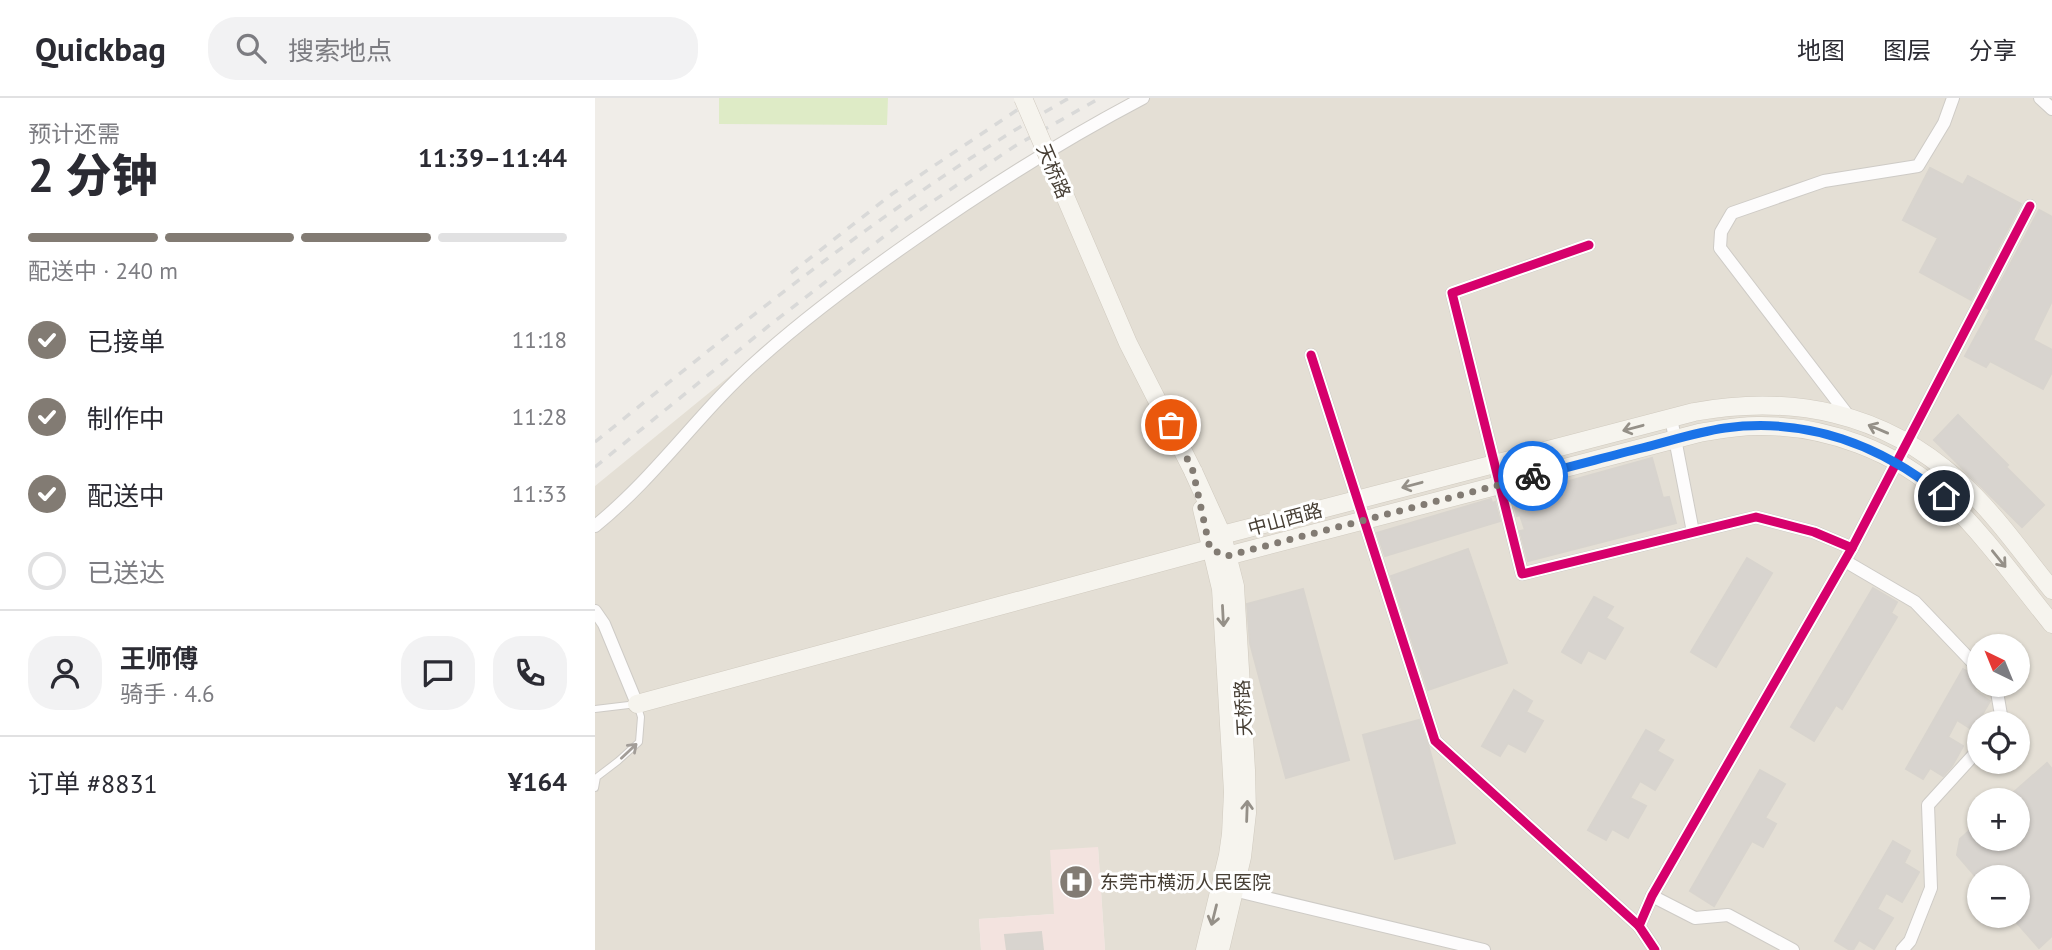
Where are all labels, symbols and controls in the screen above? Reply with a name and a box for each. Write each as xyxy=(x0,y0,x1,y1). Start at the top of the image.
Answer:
search box xyxy=(208,17,698,80)
text: Quickbag xyxy=(35,27,166,70)
icon: search xyxy=(232,29,270,67)
text: 搜索地点 xyxy=(288,34,392,67)
text: 地图 xyxy=(1797,35,1845,66)
text: 图层 xyxy=(1883,35,1931,66)
text: 分享 xyxy=(1969,35,2017,66)
text: 预计还需 xyxy=(28,119,120,148)
street label: 天桥路 xyxy=(1032,140,1076,202)
text: 11:39–11:44 xyxy=(418,141,567,174)
text: 2 分钟 xyxy=(28,145,158,205)
text: 配送中 · 240 m xyxy=(28,256,178,285)
icon: check xyxy=(28,321,66,359)
text: 已接单 xyxy=(87,325,165,358)
text: 11:18 xyxy=(512,325,567,354)
pin xyxy=(1141,395,1201,455)
icon: check xyxy=(28,398,66,436)
text: 制作中 xyxy=(87,402,165,435)
text: 11:28 xyxy=(512,402,567,431)
icon: bag xyxy=(1152,406,1190,444)
one-way arrow xyxy=(1622,422,1644,435)
one-way arrow xyxy=(1868,422,1890,435)
courier xyxy=(1498,441,1568,511)
icon: bike xyxy=(1514,457,1552,495)
pin xyxy=(1914,466,1974,526)
icon: check xyxy=(28,475,66,513)
icon: home xyxy=(1925,477,1963,515)
text: 配送中 xyxy=(87,479,165,512)
text: 11:33 xyxy=(512,479,567,508)
one-way arrow xyxy=(1402,479,1424,492)
street label: 中山西路 xyxy=(1245,498,1325,540)
one-way arrow xyxy=(1991,549,2007,567)
text: 已送达 xyxy=(87,556,165,589)
one-way arrow xyxy=(1216,604,1229,627)
north arrow xyxy=(1967,634,2030,696)
map controls xyxy=(1967,634,2030,928)
button: person xyxy=(28,636,102,710)
button: chat xyxy=(401,636,475,710)
button: phone xyxy=(493,636,567,710)
text: 王师傅 xyxy=(120,642,198,675)
text: 骑手 · 4.6 xyxy=(120,679,214,708)
street label: 天桥路 xyxy=(1230,679,1256,737)
button: locate xyxy=(1967,711,2030,774)
one-way arrow xyxy=(620,743,638,759)
text: ¥164 xyxy=(508,765,567,798)
text: 订单 #8831 xyxy=(28,767,158,800)
button: + xyxy=(1967,788,2030,851)
one-way arrow xyxy=(1240,800,1253,823)
hospital icon: 东莞市横沥人民医院 xyxy=(1057,863,1095,901)
button: − xyxy=(1967,865,2030,928)
place label: 东莞市横沥人民医院 xyxy=(1100,870,1271,894)
one-way arrow xyxy=(1207,903,1220,926)

